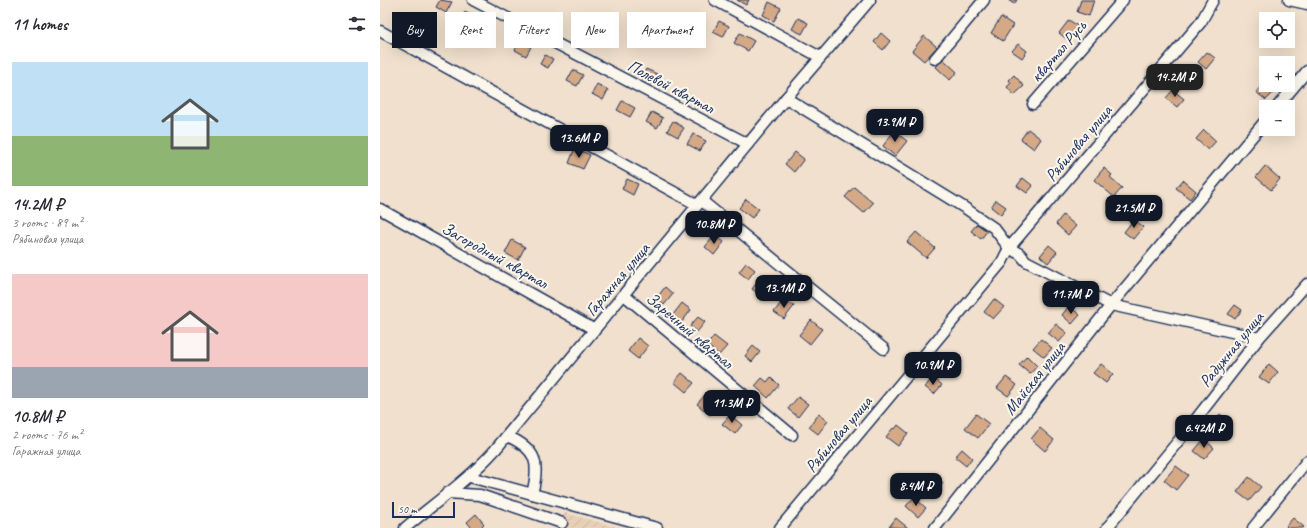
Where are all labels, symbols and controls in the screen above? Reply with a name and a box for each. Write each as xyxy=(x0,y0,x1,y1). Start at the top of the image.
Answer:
chip: Buy xyxy=(392,12,437,48)
chip: Rent xyxy=(445,12,496,48)
chip: Filters xyxy=(504,12,563,48)
chip: New xyxy=(571,12,619,48)
chip: Apartment xyxy=(627,12,706,48)
map controls xyxy=(1259,12,1295,136)
button: locate xyxy=(1259,12,1295,48)
icon: filters xyxy=(346,13,368,35)
text: 11 homes xyxy=(12,14,68,35)
street label: квартал Русь xyxy=(1026,15,1092,87)
street label: Полевой квартал xyxy=(624,55,719,118)
button: + xyxy=(1259,56,1295,92)
pin: 14.2M ₽ xyxy=(1138,64,1212,98)
text: 14.2M ₽ xyxy=(1155,69,1195,85)
icon: home xyxy=(154,88,226,160)
street label: Рябиновая улица xyxy=(1040,100,1117,186)
button: − xyxy=(1259,100,1295,136)
pin: 13.9M ₽ xyxy=(858,109,932,143)
text: 13.9M ₽ xyxy=(875,114,915,130)
pin: 13.6M ₽ xyxy=(542,125,616,159)
text: 13.6M ₽ xyxy=(559,130,599,146)
text: 14.2M ₽ xyxy=(12,194,64,215)
pin: 21.5M ₽ xyxy=(1097,195,1171,229)
text: 21.5M ₽ xyxy=(1114,200,1154,216)
pin: 10.8M ₽ xyxy=(677,211,751,245)
text: 3 rooms · 89 m² xyxy=(12,215,82,231)
text: 10.8M ₽ xyxy=(694,216,734,232)
street label: Загородный квартал xyxy=(438,218,552,294)
text: Рябиновая улица xyxy=(12,231,83,247)
street label: Гаражная улица xyxy=(581,237,655,320)
pin: 13.1M ₽ xyxy=(747,275,821,309)
text: 13.1M ₽ xyxy=(764,280,804,296)
pin: 11.7M ₽ xyxy=(1034,281,1108,315)
text: 11.7M ₽ xyxy=(1051,286,1091,302)
street label: Заречный квартал xyxy=(642,288,738,374)
icon: home xyxy=(154,300,226,372)
street label: Радужная улица xyxy=(1195,306,1269,391)
street label: Майская улица xyxy=(999,337,1070,419)
pin: 10.9M ₽ xyxy=(896,352,970,386)
text: 10.9M ₽ xyxy=(913,357,953,373)
pin: 11.3M ₽ xyxy=(695,390,769,424)
street label: Рябиновая улица xyxy=(800,391,877,477)
text: 11.3M ₽ xyxy=(712,395,752,411)
text: 10.8M ₽ xyxy=(12,406,64,427)
pin: 6.42M ₽ xyxy=(1167,415,1241,449)
text: 6.42M ₽ xyxy=(1184,420,1224,436)
text: 2 rooms · 76 m² xyxy=(12,427,82,443)
text: Гаражная улица xyxy=(12,443,80,459)
pin: 8.4M ₽ xyxy=(883,473,949,507)
text: 8.4M ₽ xyxy=(899,478,933,494)
scale bar xyxy=(392,500,455,519)
text: 50 m xyxy=(398,502,417,516)

